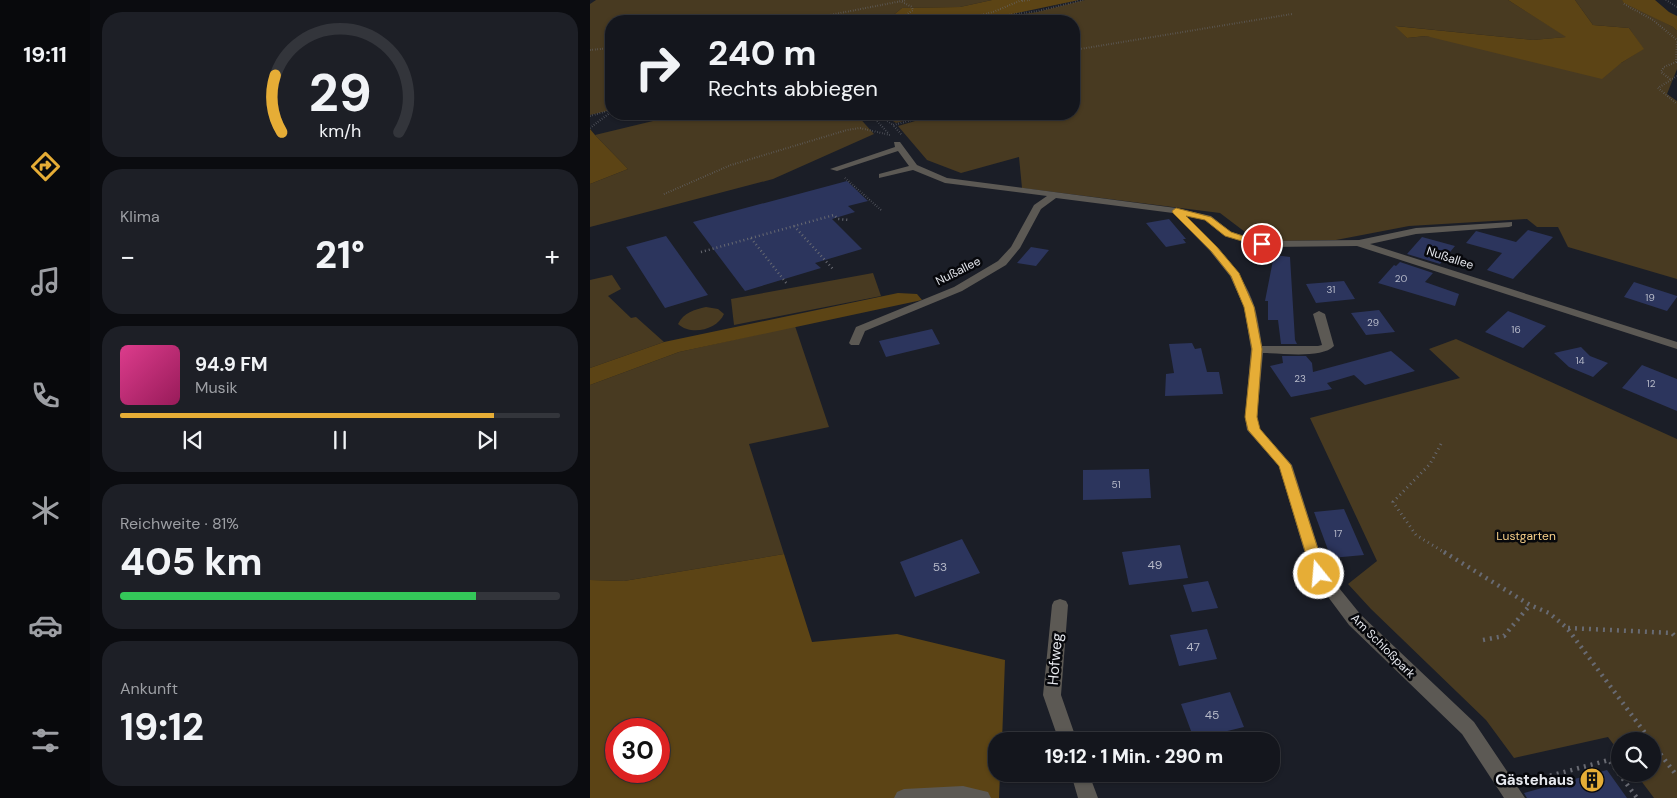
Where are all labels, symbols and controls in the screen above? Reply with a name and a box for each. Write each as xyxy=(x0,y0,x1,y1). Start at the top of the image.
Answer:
text: 240 m xyxy=(708,30,817,76)
icon: right xyxy=(625,35,690,100)
text: 19:11 xyxy=(23,40,67,69)
text: 29 xyxy=(309,59,371,127)
text: Rechts abbiegen xyxy=(708,74,878,103)
text: km/h xyxy=(319,119,361,143)
icon: directions xyxy=(28,149,63,184)
text: Klima xyxy=(120,206,160,227)
pin xyxy=(1241,223,1283,265)
text: 21° xyxy=(315,230,365,280)
icon: arrive xyxy=(1248,230,1276,258)
text: − xyxy=(120,238,135,275)
text: + xyxy=(545,238,560,275)
street label: Nußallee xyxy=(1424,243,1476,273)
street label: Nußallee xyxy=(933,253,983,289)
icon: music xyxy=(28,264,63,299)
house number: 20 xyxy=(1395,272,1407,285)
house number: 31 xyxy=(1327,283,1335,296)
house number: 19 xyxy=(1645,291,1655,304)
house number: 29 xyxy=(1367,316,1379,329)
house number: 16 xyxy=(1511,323,1521,336)
text: 94.9 FM xyxy=(195,352,268,377)
house number: 14 xyxy=(1575,354,1585,367)
house number: 23 xyxy=(1294,372,1306,385)
text: Musik xyxy=(195,377,238,398)
house number: 12 xyxy=(1647,377,1656,390)
icon: phone xyxy=(28,378,63,413)
icon: previous xyxy=(179,426,207,454)
icon: pause xyxy=(326,426,354,454)
icon: next xyxy=(473,426,501,454)
house number: 51 xyxy=(1111,478,1121,491)
icon: climate xyxy=(28,493,63,528)
text: Reichweite · 81% xyxy=(120,513,239,534)
house number: 17 xyxy=(1334,527,1342,540)
park label: Lustgarten xyxy=(1496,528,1556,544)
text: 405 km xyxy=(120,537,262,587)
position arrow xyxy=(1292,547,1344,599)
house number: 49 xyxy=(1148,557,1162,573)
house number: 53 xyxy=(933,559,947,575)
icon: car xyxy=(28,608,63,643)
street label: Am Schloßpark xyxy=(1347,610,1419,682)
street label: Hofweg xyxy=(1043,632,1067,686)
house number: 47 xyxy=(1186,639,1200,655)
text: Ankunft xyxy=(120,678,178,699)
text: 19:12 xyxy=(120,702,204,752)
house number: 45 xyxy=(1205,707,1219,723)
speed limit sign: 30 xyxy=(605,718,670,783)
icon: filters xyxy=(28,723,63,758)
map controls xyxy=(1611,732,1661,782)
button: search xyxy=(1611,732,1661,782)
text: 19:12 · 1 Min. · 290 m xyxy=(1045,744,1223,769)
building icon: Gästehaus xyxy=(1579,767,1605,793)
place label: Gästehaus xyxy=(1495,770,1574,790)

